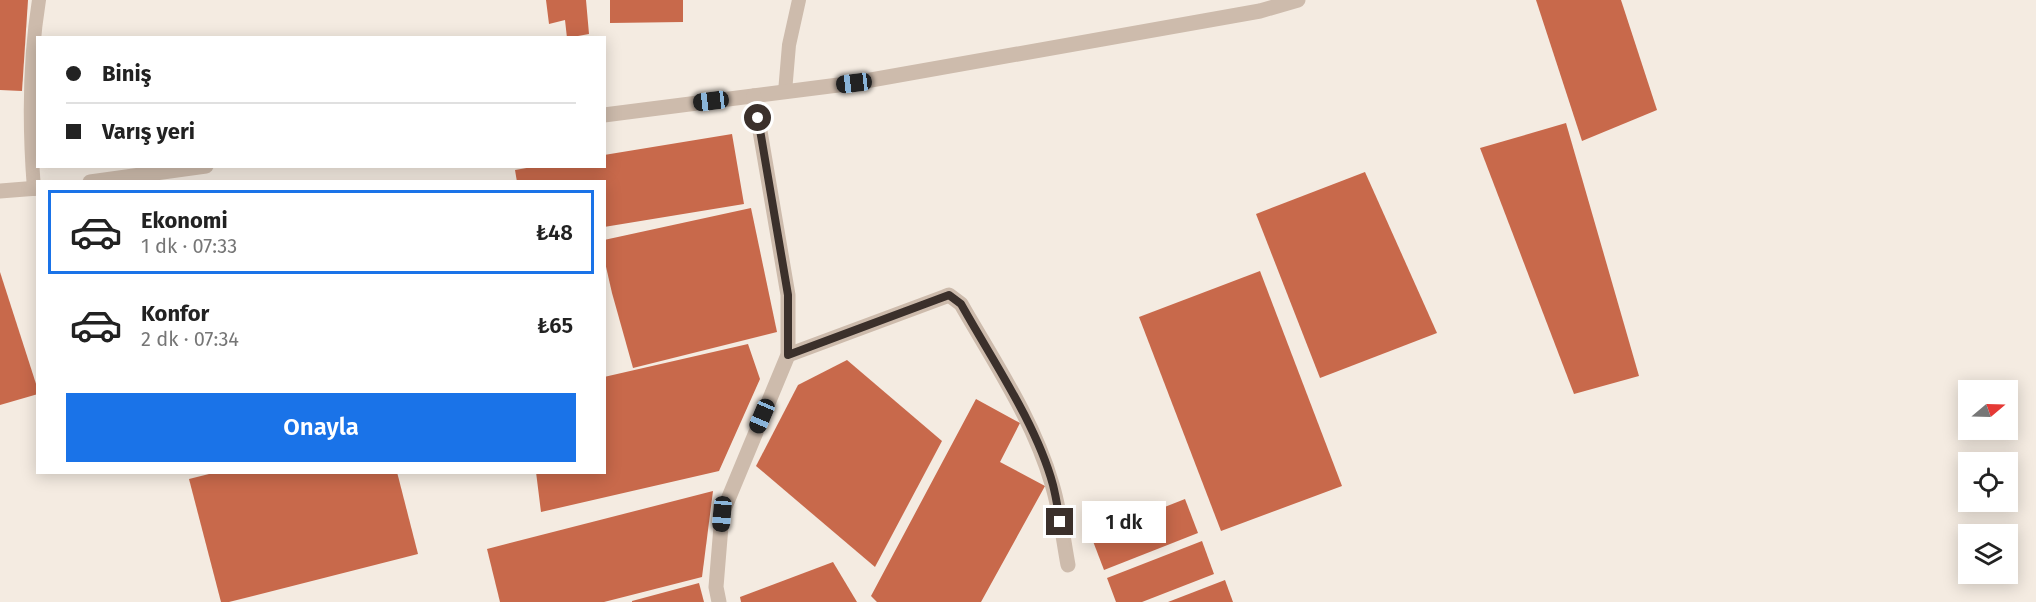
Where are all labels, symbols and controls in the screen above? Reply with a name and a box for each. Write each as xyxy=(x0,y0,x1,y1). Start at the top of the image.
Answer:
text: Biniş xyxy=(102,60,151,87)
car xyxy=(835,72,873,94)
car xyxy=(692,90,730,112)
route start xyxy=(744,104,771,131)
text: Varış yeri xyxy=(102,118,195,145)
icon: car xyxy=(69,205,123,259)
text: Ekonomi xyxy=(141,207,228,234)
text: ₺48 xyxy=(536,219,573,246)
text: 1 dk · 07:33 xyxy=(141,234,237,258)
icon: car xyxy=(69,298,123,352)
text: Konfor xyxy=(141,300,209,327)
text: ₺65 xyxy=(537,312,573,339)
text: 2 dk · 07:34 xyxy=(141,327,239,351)
north arrow xyxy=(1958,380,2018,440)
map controls xyxy=(1958,380,2018,584)
button: Onayla xyxy=(66,393,576,462)
car xyxy=(747,396,777,436)
button: locate xyxy=(1958,452,2018,512)
car xyxy=(711,495,733,533)
callout: 1 dk xyxy=(1081,501,1165,543)
route end xyxy=(1046,508,1073,535)
text: 1 dk xyxy=(1106,510,1142,534)
button: layers xyxy=(1958,524,2018,584)

